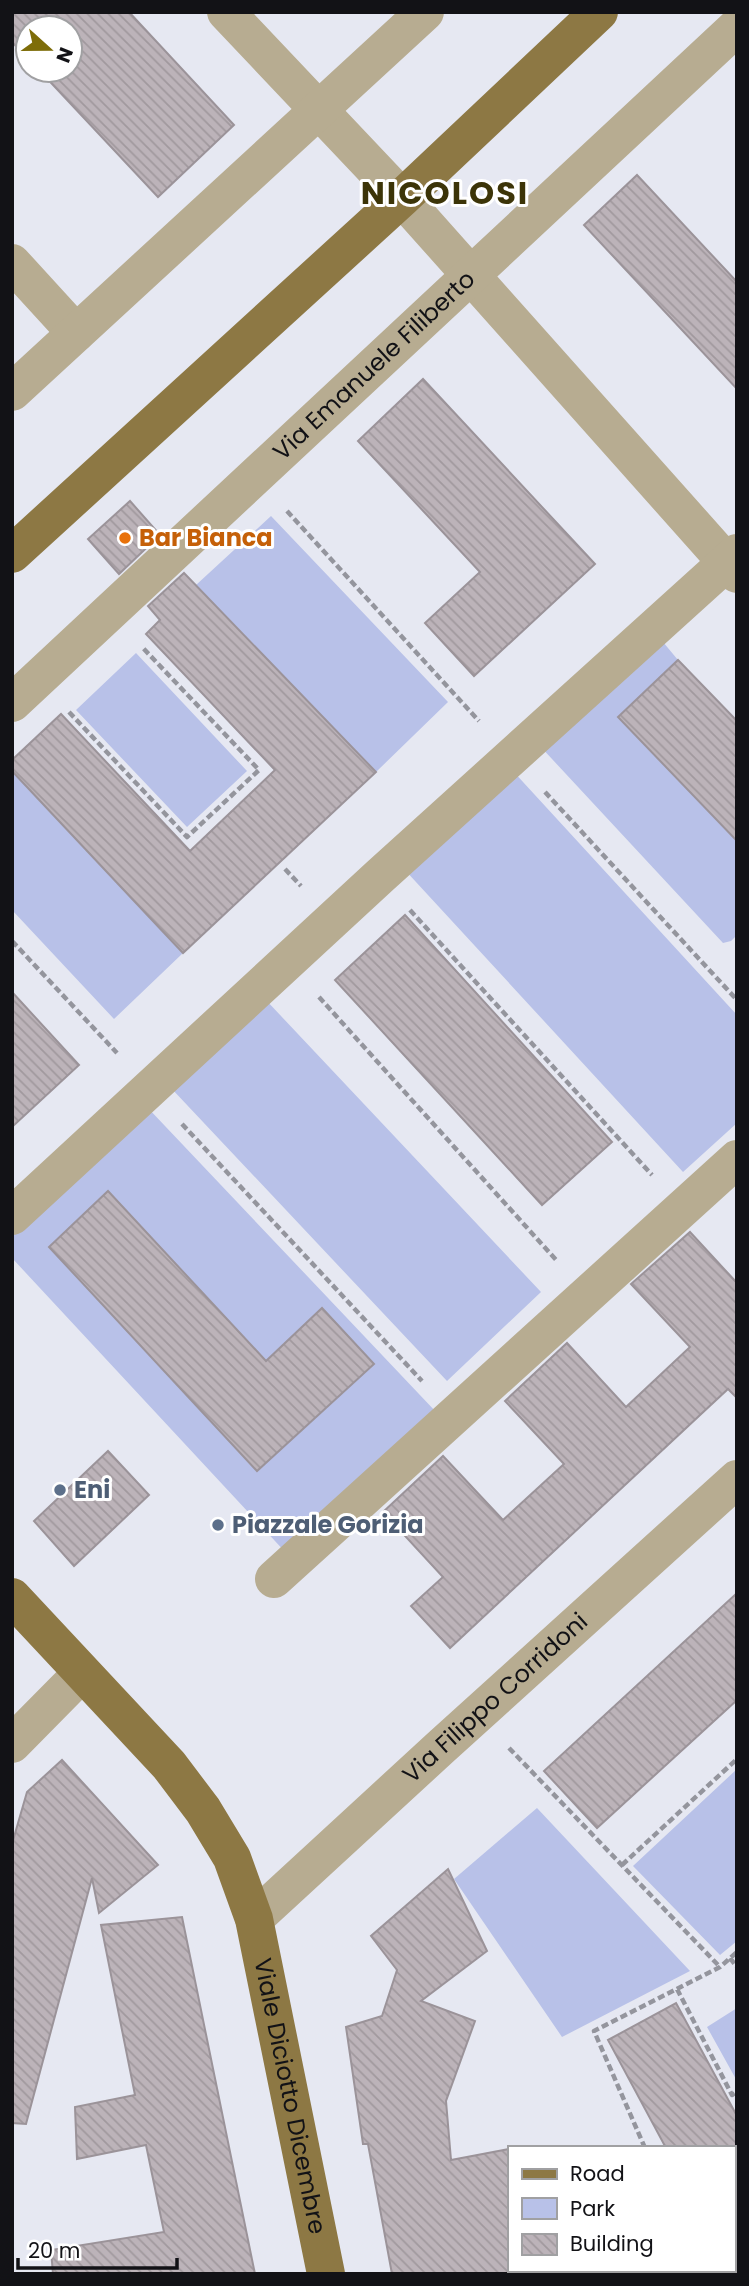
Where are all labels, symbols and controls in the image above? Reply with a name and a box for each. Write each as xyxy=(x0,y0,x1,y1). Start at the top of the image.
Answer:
north arrow xyxy=(14,14,84,84)
text: N xyxy=(49,43,80,66)
district label: NICOLOSI xyxy=(361,170,529,215)
street label: Via Emanuele Filiberto xyxy=(266,263,482,467)
place label: Bar Bianca xyxy=(139,521,273,554)
marker: Bar Bianca xyxy=(117,530,133,546)
place label: Eni xyxy=(74,1473,110,1506)
marker: Eni xyxy=(52,1482,68,1498)
place label: Piazzale Gorizia xyxy=(232,1508,424,1541)
marker: Piazzale Gorizia xyxy=(210,1517,226,1533)
street label: Via Filippo Corridoni xyxy=(395,1605,595,1790)
street label: Viale Diciotto Dicembre xyxy=(246,1955,334,2237)
legend xyxy=(508,2146,735,2272)
text: Road xyxy=(570,2159,625,2188)
text: Park xyxy=(570,2194,615,2223)
scale bar xyxy=(18,2226,177,2270)
text: Building xyxy=(570,2229,654,2258)
text: 20 m xyxy=(28,2236,81,2265)

